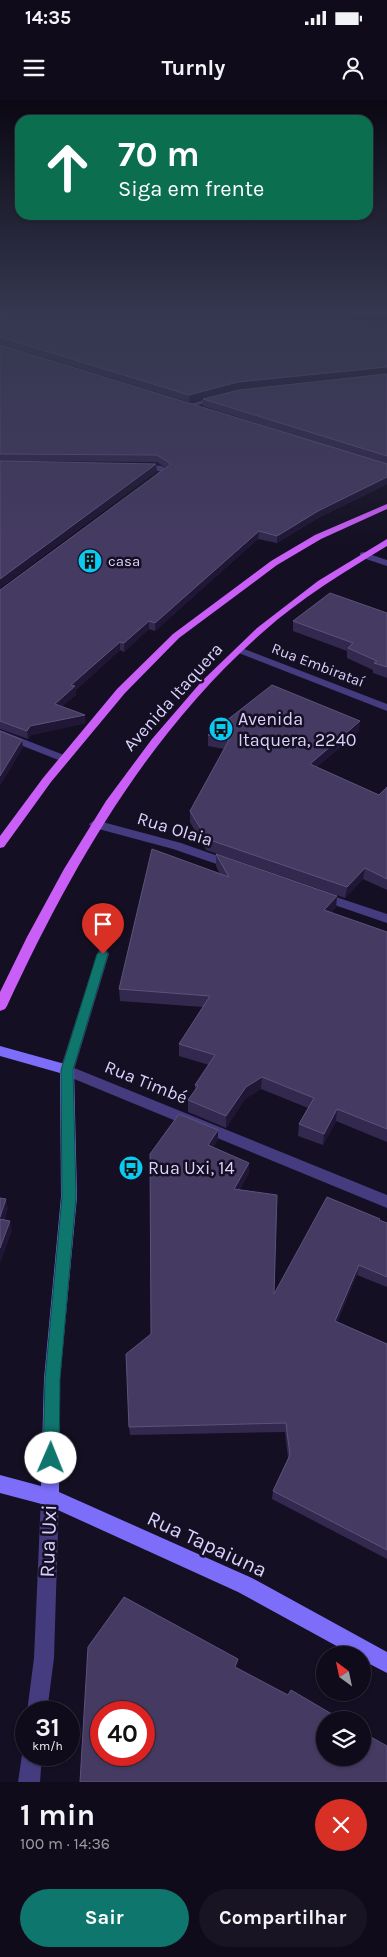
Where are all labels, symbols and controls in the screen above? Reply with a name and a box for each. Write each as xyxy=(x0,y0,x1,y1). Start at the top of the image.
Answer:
text: 14:35 xyxy=(25,7,71,29)
icon: menu xyxy=(20,54,48,82)
icon: person xyxy=(339,54,367,82)
text: Turnly xyxy=(162,55,225,81)
text: 70 m xyxy=(118,134,200,175)
icon: ahead xyxy=(35,135,100,200)
text: Siga em frente xyxy=(118,176,264,202)
building icon: casa xyxy=(77,548,103,574)
place label: casa xyxy=(108,552,140,570)
street label: Avenida Itaquera xyxy=(119,638,227,756)
street label: Rua Embirataí xyxy=(269,639,367,691)
place label: Avenida Itaquera, 2240 xyxy=(238,708,356,751)
bus stop icon: Avenida Itaquera, 2240 xyxy=(208,716,234,742)
street label: Rua Olaia xyxy=(135,807,215,851)
pin xyxy=(82,903,124,954)
icon: arrive xyxy=(89,910,117,938)
street label: Rua Timbé xyxy=(101,1055,191,1109)
bus stop icon: Rua Uxi, 14 xyxy=(118,1155,144,1181)
place label: Rua Uxi, 14 xyxy=(148,1157,234,1179)
position arrow xyxy=(24,1431,76,1483)
street label: Rua Uxi xyxy=(35,1504,61,1578)
street label: Rua Tapaiuna xyxy=(143,1506,271,1582)
north arrow xyxy=(316,1646,371,1701)
map controls xyxy=(316,1646,371,1766)
speed limit sign: 40 xyxy=(90,1701,155,1766)
button: layers xyxy=(316,1711,371,1766)
text: 31 xyxy=(35,1713,60,1742)
text: km/h xyxy=(32,1739,63,1753)
text: 1 min xyxy=(20,1797,95,1833)
button: close xyxy=(315,1799,367,1851)
text: 100 m · 14:36 xyxy=(20,1834,110,1853)
button: Sair xyxy=(20,1889,189,1947)
button: Compartilhar xyxy=(199,1889,367,1947)

